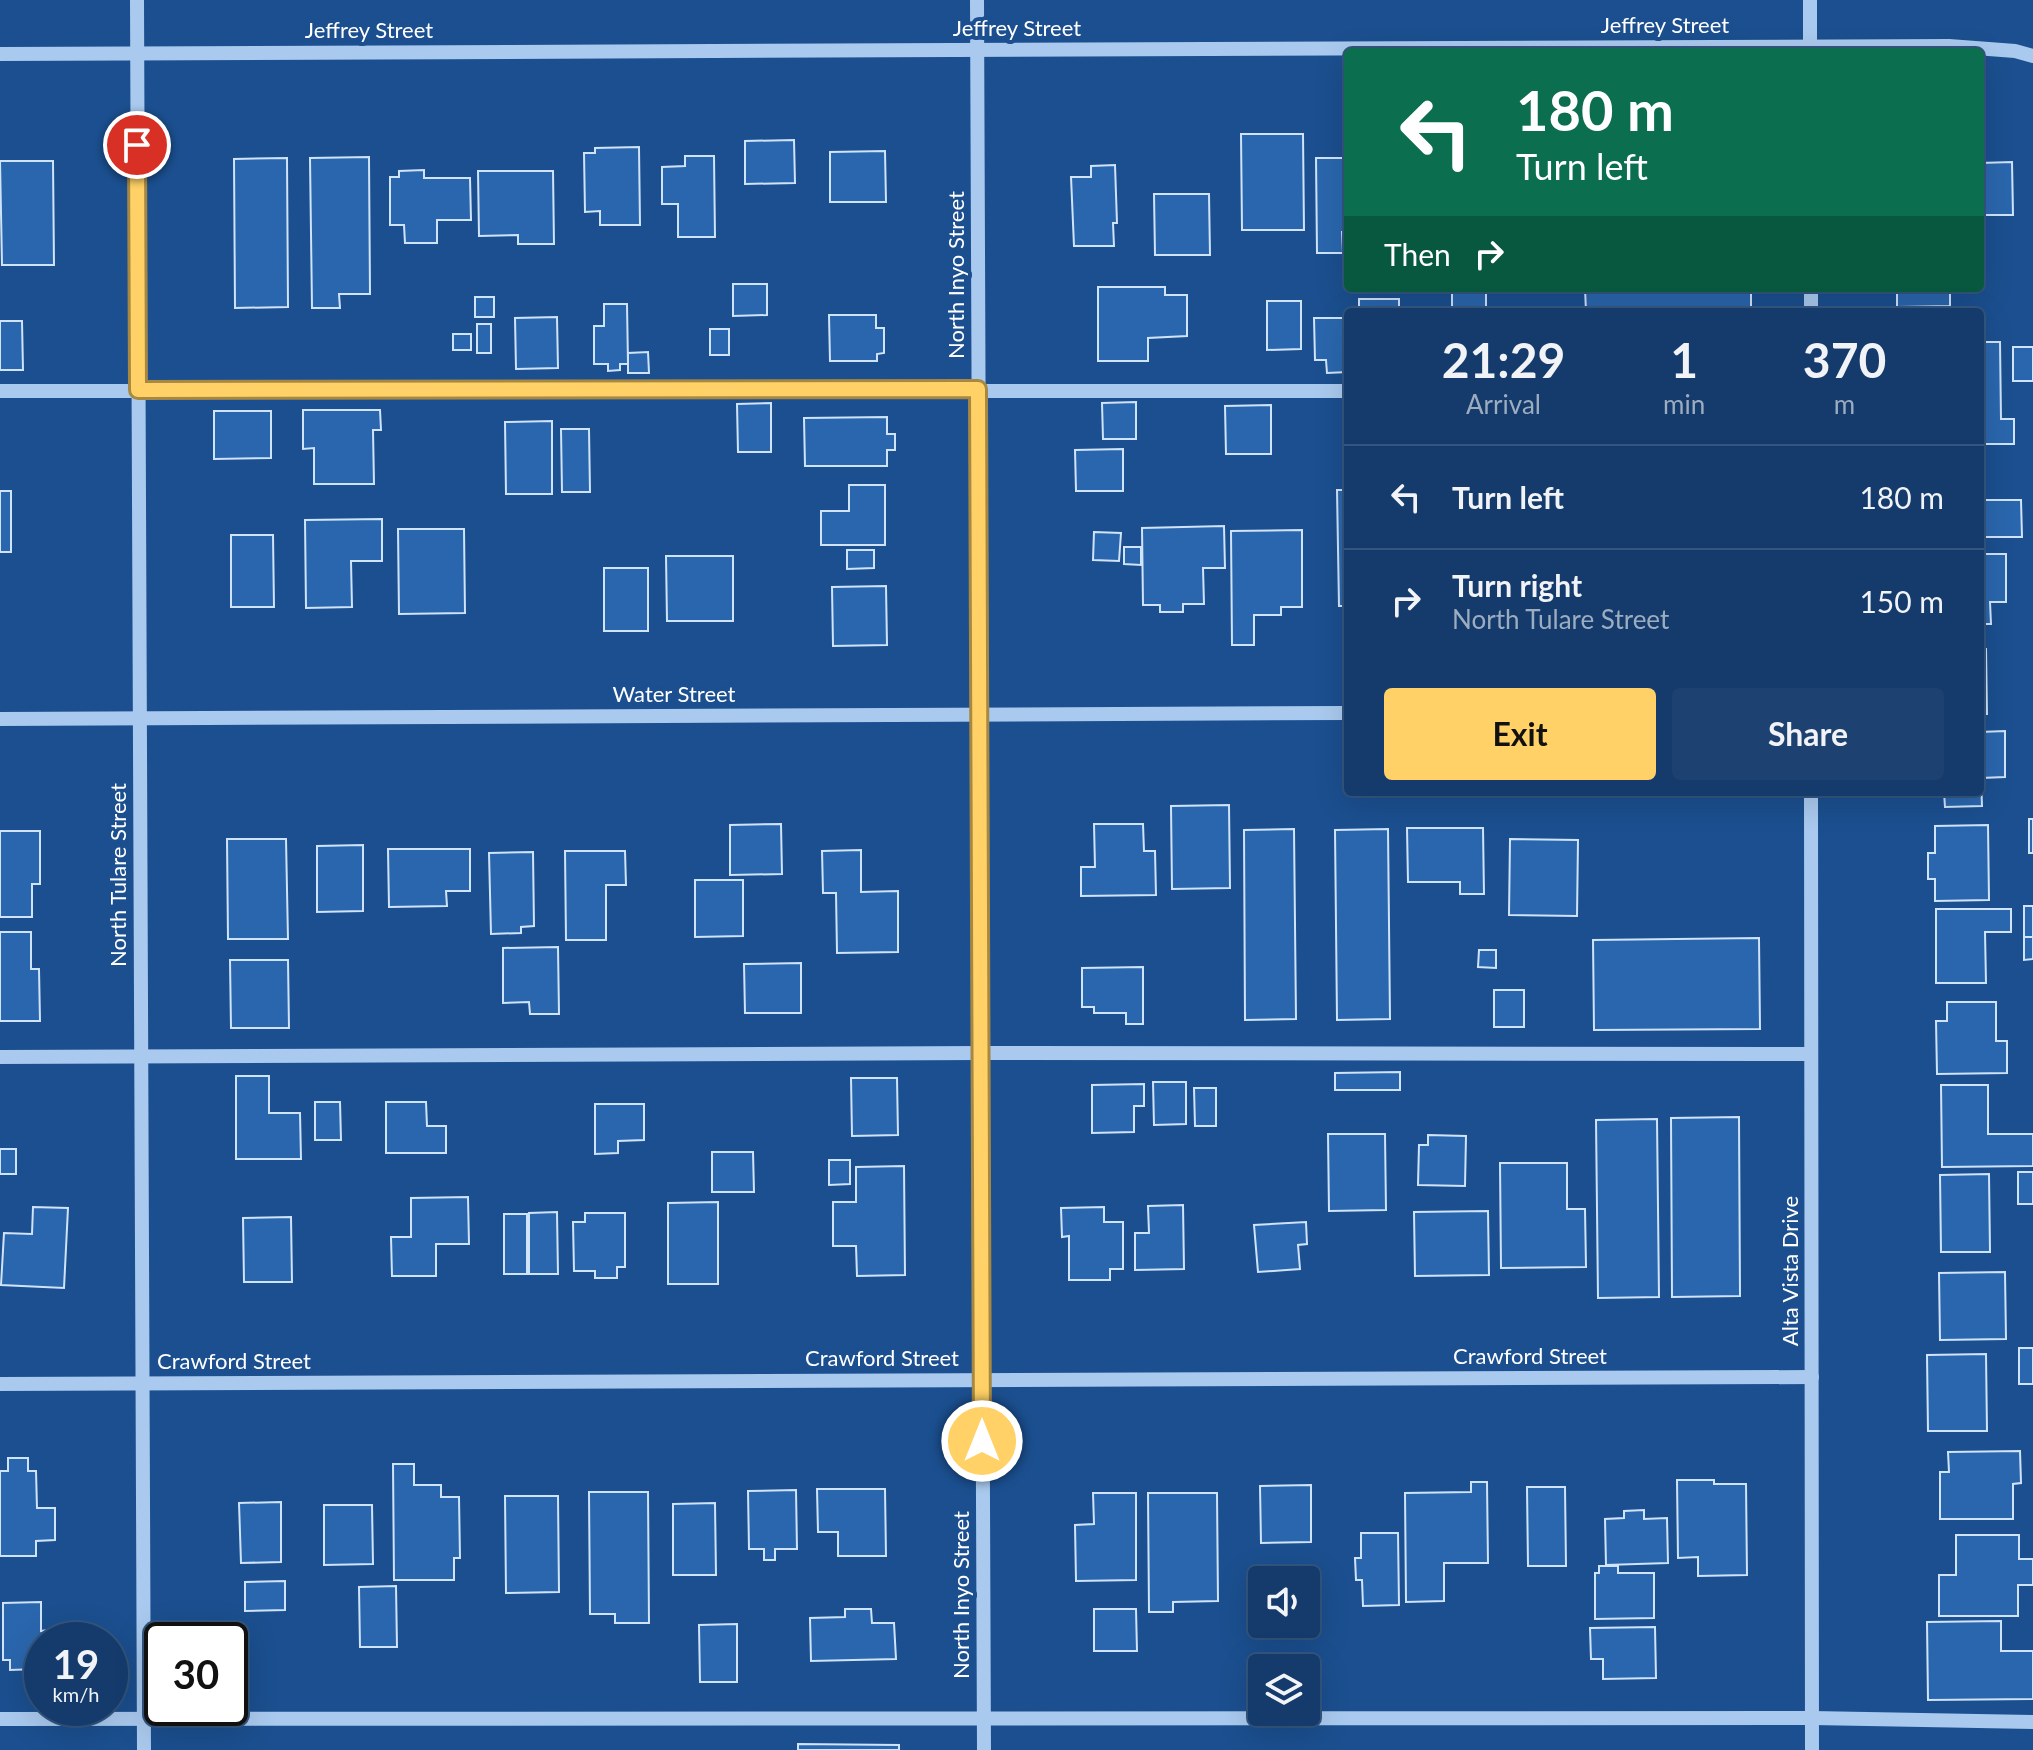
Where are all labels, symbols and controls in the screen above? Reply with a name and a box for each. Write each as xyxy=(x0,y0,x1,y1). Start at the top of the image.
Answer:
street label: Jeffrey Street xyxy=(1601,11,1729,38)
street label: Jeffrey Street xyxy=(953,14,1081,41)
street label: Jeffrey Street xyxy=(305,16,433,43)
text: 180 m xyxy=(1516,76,1674,143)
icon: left xyxy=(1384,80,1488,184)
pin xyxy=(103,111,171,179)
icon: arrive xyxy=(115,123,159,167)
text: Turn left xyxy=(1516,144,1648,188)
street label: North Inyo Street xyxy=(942,191,969,359)
icon: right xyxy=(1467,232,1511,276)
text: Then xyxy=(1384,236,1451,272)
text: 21:29 xyxy=(1442,331,1565,388)
text: 1 xyxy=(1670,331,1698,388)
text: 370 xyxy=(1803,331,1886,388)
text: Arrival xyxy=(1466,388,1541,420)
text: min xyxy=(1663,388,1705,420)
text: m xyxy=(1834,388,1855,420)
icon: left xyxy=(1384,475,1428,519)
text: Turn left xyxy=(1452,479,1564,515)
text: 180 m xyxy=(1859,479,1944,515)
text: Turn right xyxy=(1452,567,1582,603)
icon: right xyxy=(1384,579,1428,623)
text: 150 m xyxy=(1859,583,1944,619)
text: North Tulare Street xyxy=(1452,603,1669,635)
street label: Water Street xyxy=(613,680,736,707)
button: Exit xyxy=(1384,688,1656,780)
button: Share xyxy=(1672,688,1944,780)
street label: North Tulare Street xyxy=(104,783,131,967)
street label: Alta Vista Drive xyxy=(1776,1196,1803,1346)
street label: Crawford Street xyxy=(1453,1342,1607,1369)
street label: Crawford Street xyxy=(805,1344,959,1371)
street label: Crawford Street xyxy=(157,1347,311,1374)
position arrow xyxy=(940,1399,1024,1483)
street label: North Inyo Street xyxy=(947,1511,974,1679)
map controls xyxy=(1248,1566,1320,1726)
button: sound xyxy=(1248,1566,1320,1638)
speed limit sign: 30 xyxy=(144,1622,248,1726)
text: 19 xyxy=(53,1640,99,1688)
button: layers xyxy=(1248,1654,1320,1726)
text: km/h xyxy=(53,1682,99,1706)

